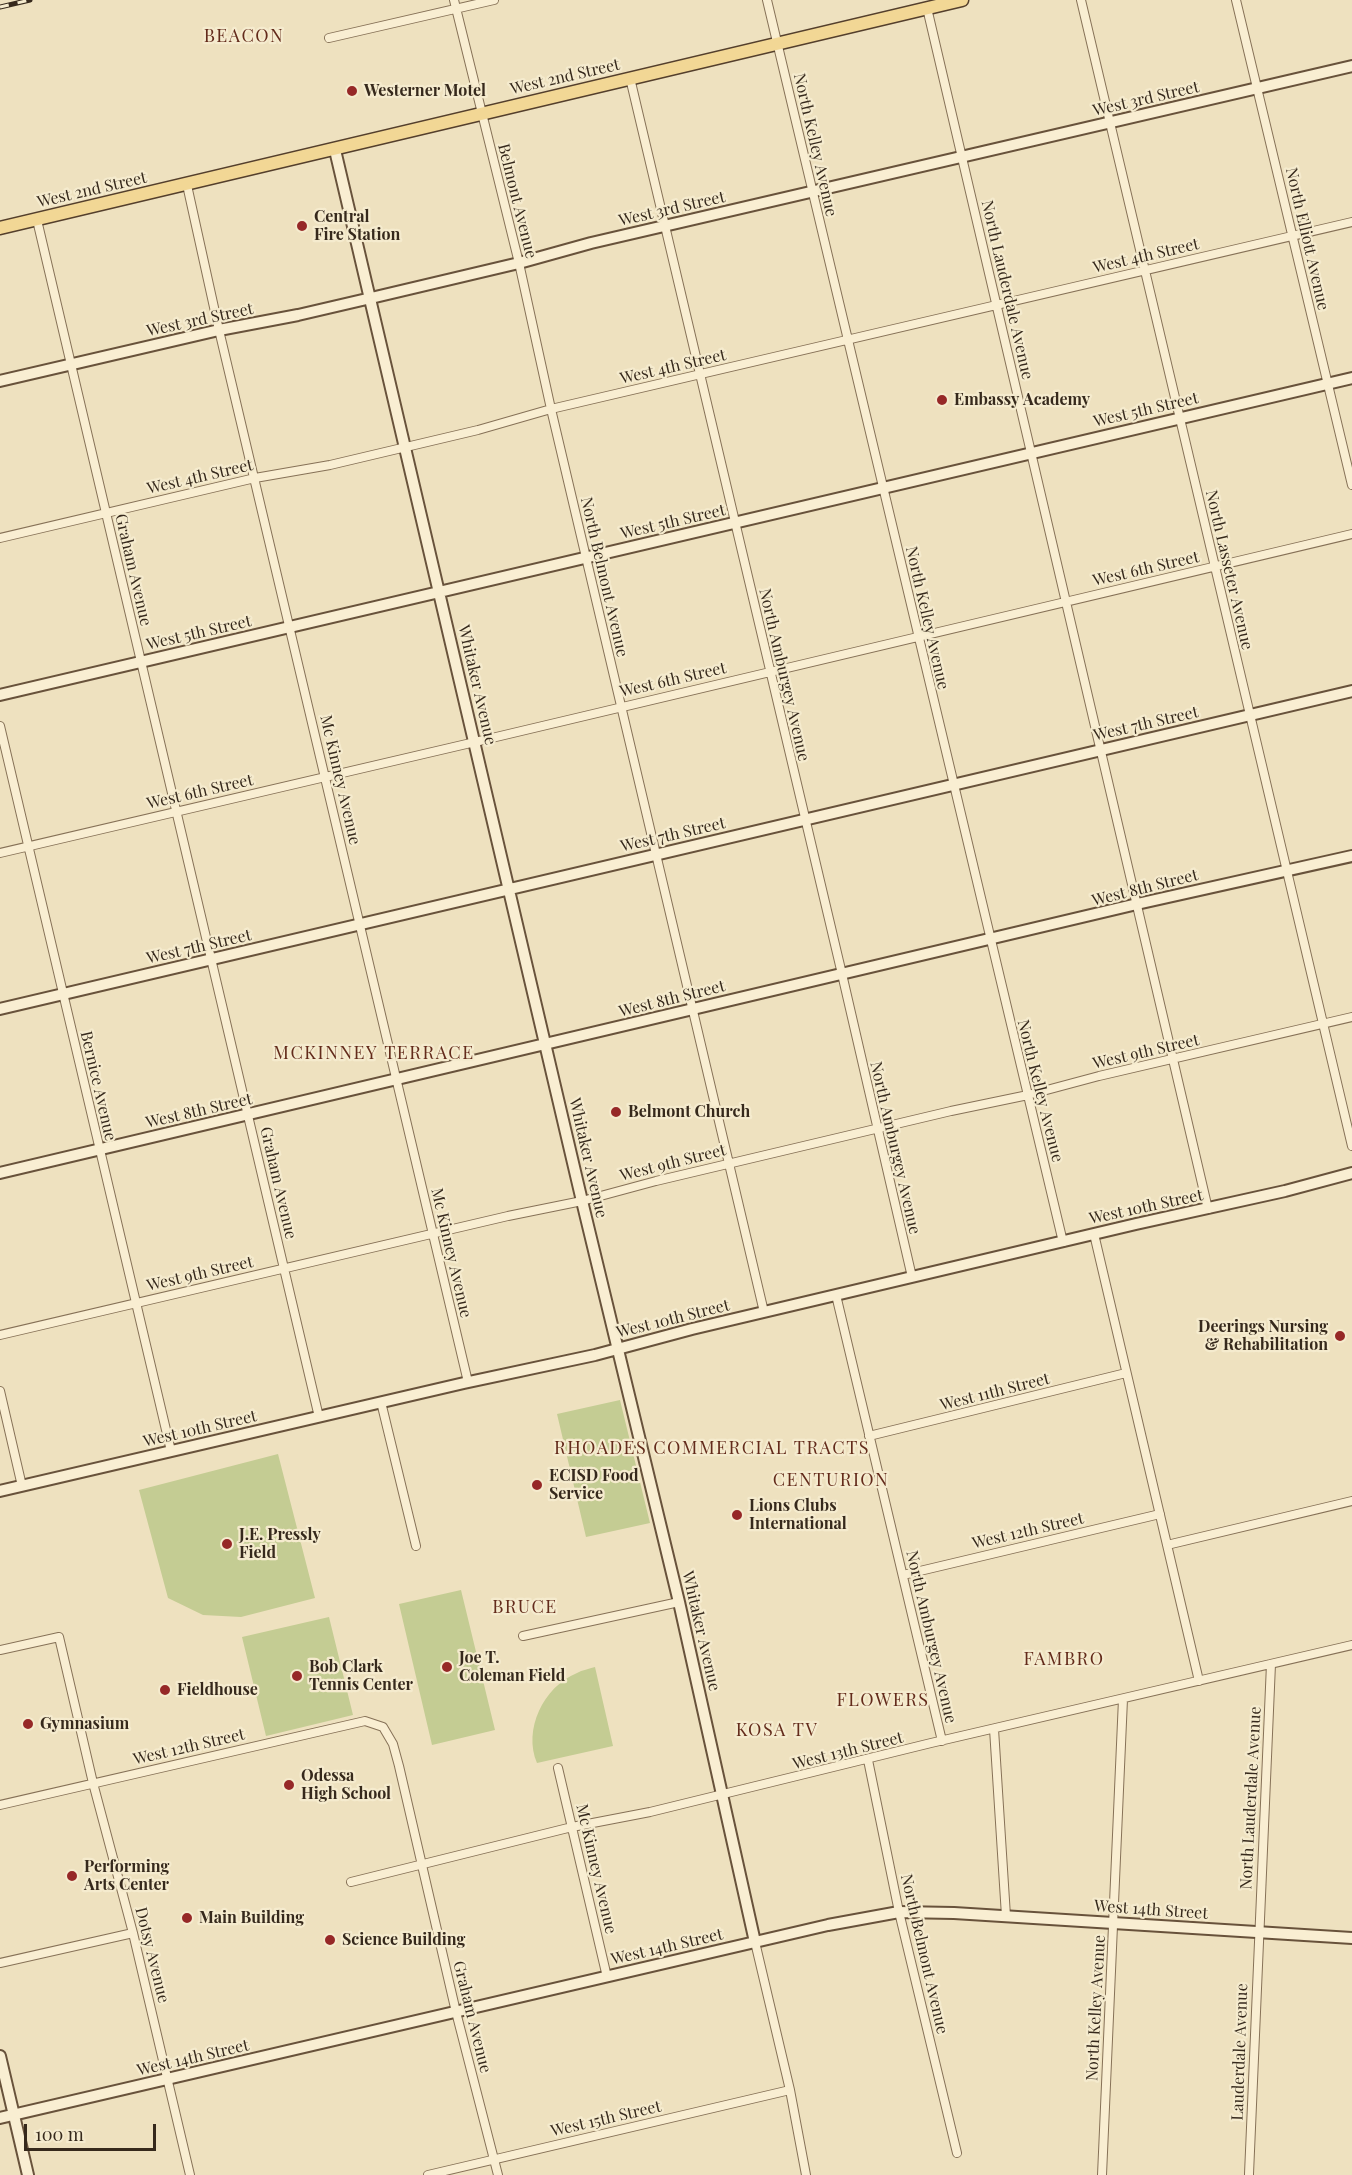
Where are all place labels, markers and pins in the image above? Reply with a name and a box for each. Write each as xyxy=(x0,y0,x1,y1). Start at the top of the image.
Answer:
place label: Westerner Motel xyxy=(364,81,486,101)
marker: Westerner Motel xyxy=(345,84,359,98)
place label: Central Fire Station xyxy=(314,207,400,245)
marker: Central Fire Station xyxy=(295,219,309,233)
place label: Embassy Academy xyxy=(954,390,1090,410)
marker: Embassy Academy xyxy=(935,393,949,407)
place label: Belmont Church xyxy=(628,1102,750,1122)
marker: Belmont Church xyxy=(609,1105,623,1119)
place label: Deerings Nursing & Rehabilitation xyxy=(1198,1317,1328,1355)
marker: Deerings Nursing & Rehabilitation xyxy=(1333,1329,1347,1343)
place label: ECISD Food Service xyxy=(549,1466,639,1504)
marker: ECISD Food Service xyxy=(530,1478,544,1492)
place label: Lions Clubs International xyxy=(749,1496,847,1534)
marker: Lions Clubs International xyxy=(730,1508,744,1522)
place label: J.E. Pressly Field xyxy=(239,1525,321,1563)
marker: J.E. Pressly Field xyxy=(220,1537,234,1551)
place label: Joe T. Coleman Field xyxy=(459,1648,565,1686)
place label: Bob Clark Tennis Center xyxy=(309,1657,413,1695)
marker: Joe T. Coleman Field xyxy=(440,1660,454,1674)
marker: Bob Clark Tennis Center xyxy=(290,1669,304,1683)
place label: Fieldhouse xyxy=(177,1680,258,1700)
marker: Fieldhouse xyxy=(158,1683,172,1697)
place label: Gymnasium xyxy=(40,1714,129,1734)
marker: Gymnasium xyxy=(21,1717,35,1731)
place label: Odessa High School xyxy=(301,1766,391,1804)
marker: Odessa High School xyxy=(282,1778,296,1792)
place label: Performing Arts Center xyxy=(84,1857,169,1895)
marker: Performing Arts Center xyxy=(65,1869,79,1883)
place label: Main Building xyxy=(199,1908,304,1928)
marker: Main Building xyxy=(180,1911,194,1925)
place label: Science Building xyxy=(342,1930,465,1950)
marker: Science Building xyxy=(323,1933,337,1947)

